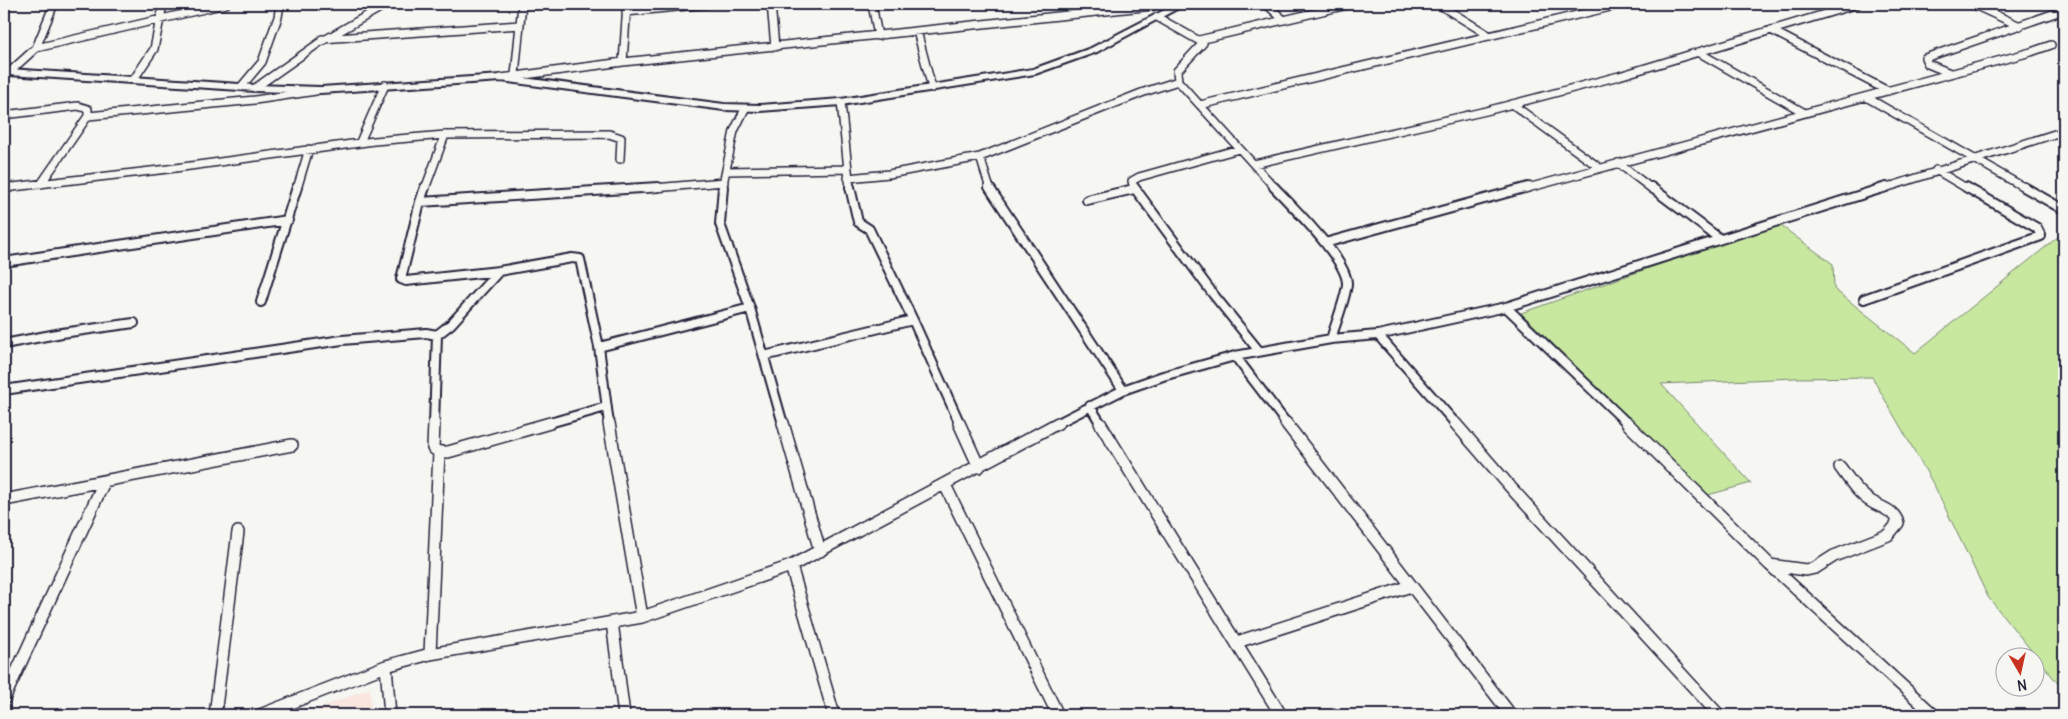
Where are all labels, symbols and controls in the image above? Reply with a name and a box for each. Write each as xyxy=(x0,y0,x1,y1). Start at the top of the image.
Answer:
north arrow xyxy=(1996,646,2046,696)
text: N xyxy=(2016,675,2028,694)

